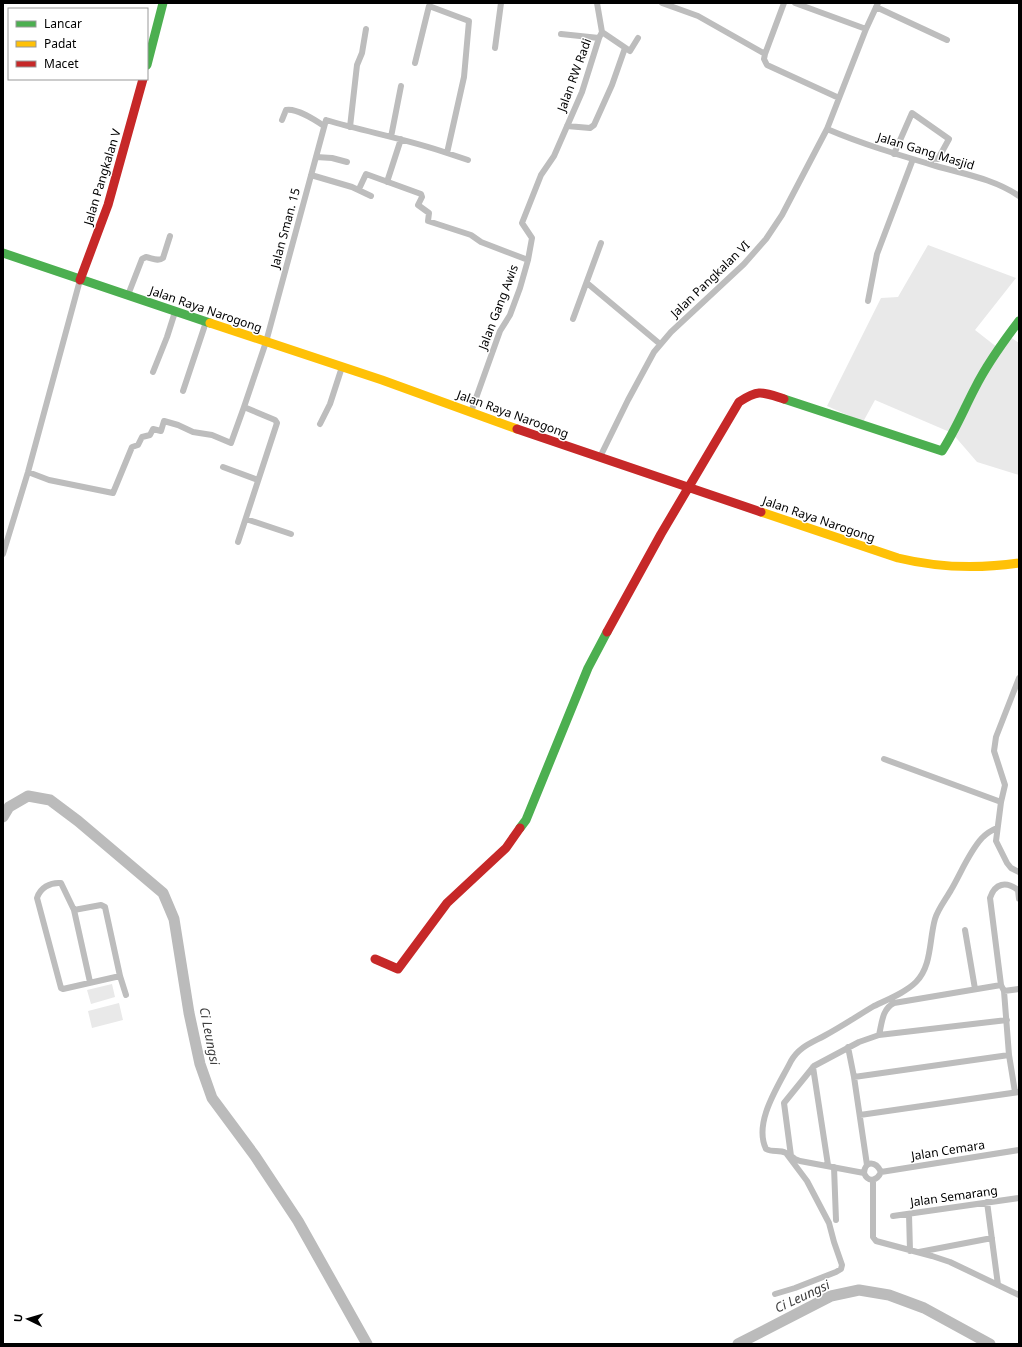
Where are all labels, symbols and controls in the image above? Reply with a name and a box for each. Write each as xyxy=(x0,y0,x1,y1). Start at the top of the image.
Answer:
legend xyxy=(8,8,148,80)
text: Lancar xyxy=(44,15,82,32)
text: Padat xyxy=(44,35,77,52)
street label: Jalan RW Radi xyxy=(553,36,595,115)
text: Macet xyxy=(44,55,79,72)
street label: Jalan Pangkalan V xyxy=(79,126,125,228)
street label: Jalan Gang Masjid xyxy=(874,128,977,174)
street label: Jalan Sman. 15 xyxy=(266,186,304,271)
street label: Jalan Pangkalan VI xyxy=(666,237,753,322)
street label: Jalan Gang Awis xyxy=(474,262,522,353)
street label: Jalan Raya Narogong xyxy=(147,281,264,336)
street label: Jalan Raya Narogong xyxy=(454,386,571,442)
street label: Jalan Raya Narogong xyxy=(760,491,877,546)
water label: Ci Leungsi xyxy=(196,1006,225,1067)
street label: Jalan Cemara xyxy=(909,1136,986,1164)
street label: Jalan Semarang xyxy=(908,1181,999,1211)
water label: Ci Leungsi xyxy=(772,1275,833,1317)
north arrow xyxy=(8,1299,48,1339)
text: U xyxy=(10,1313,25,1323)

